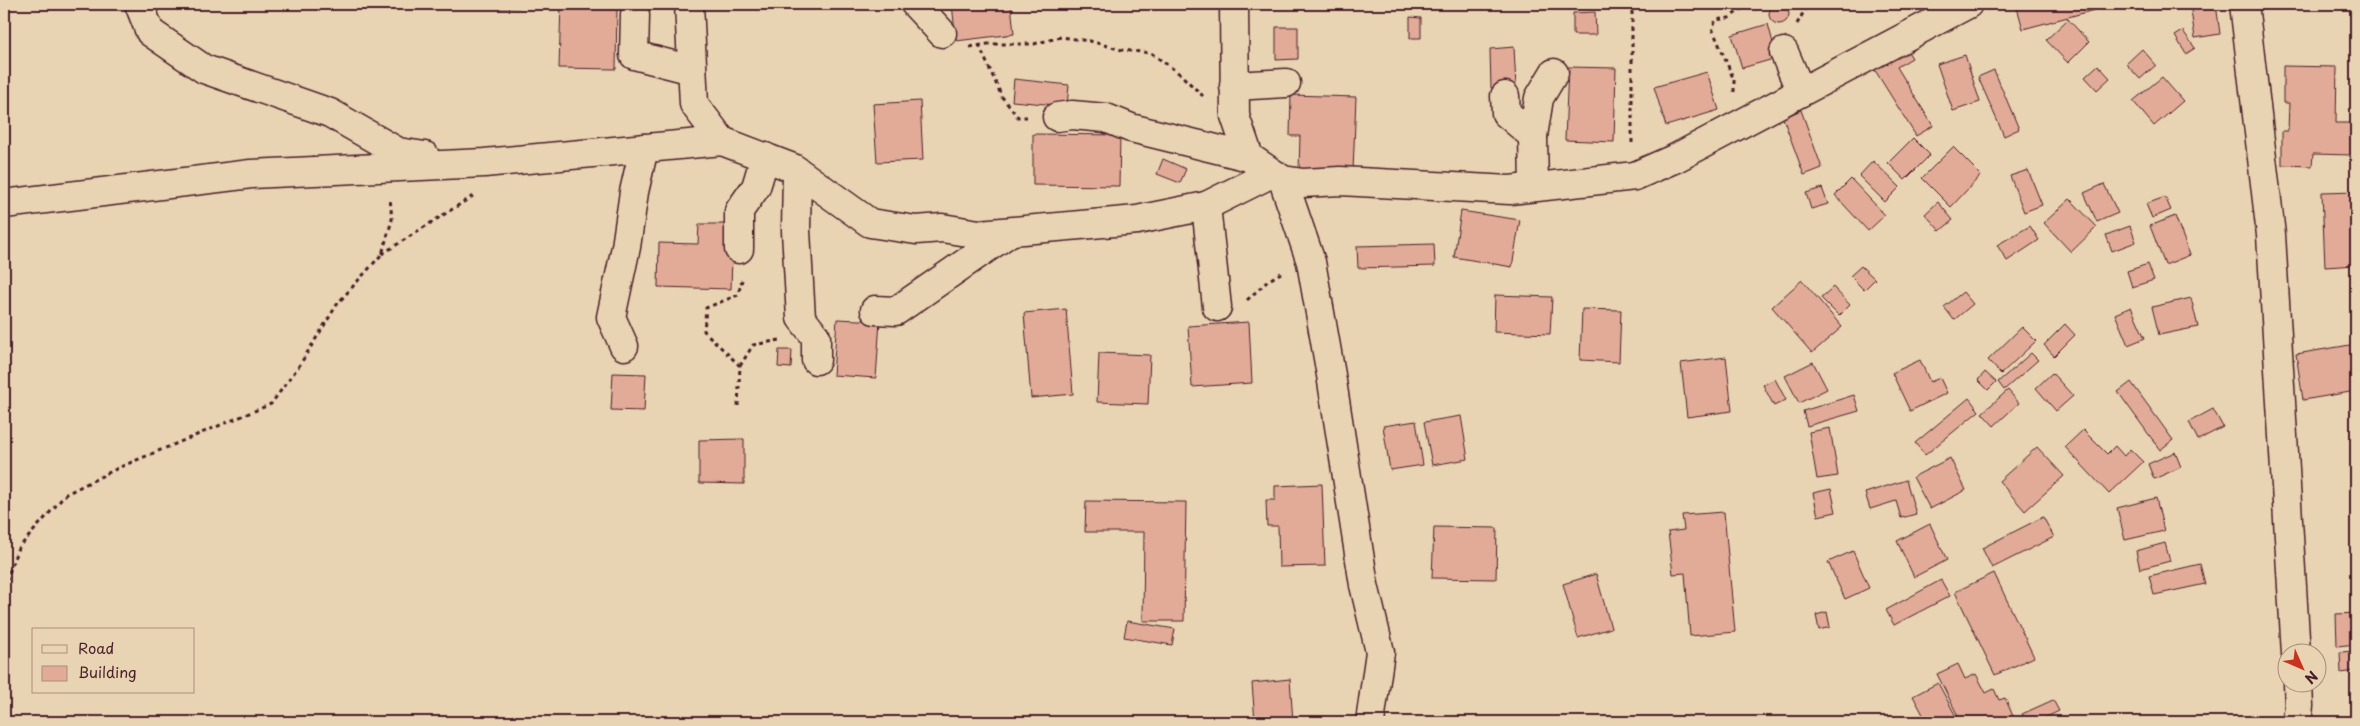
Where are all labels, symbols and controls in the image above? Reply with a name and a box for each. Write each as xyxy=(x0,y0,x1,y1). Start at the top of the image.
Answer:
legend xyxy=(32,628,195,694)
text: Road xyxy=(78,636,114,659)
north arrow xyxy=(2278,644,2328,694)
text: Building xyxy=(78,660,137,683)
text: N xyxy=(2300,666,2323,689)

